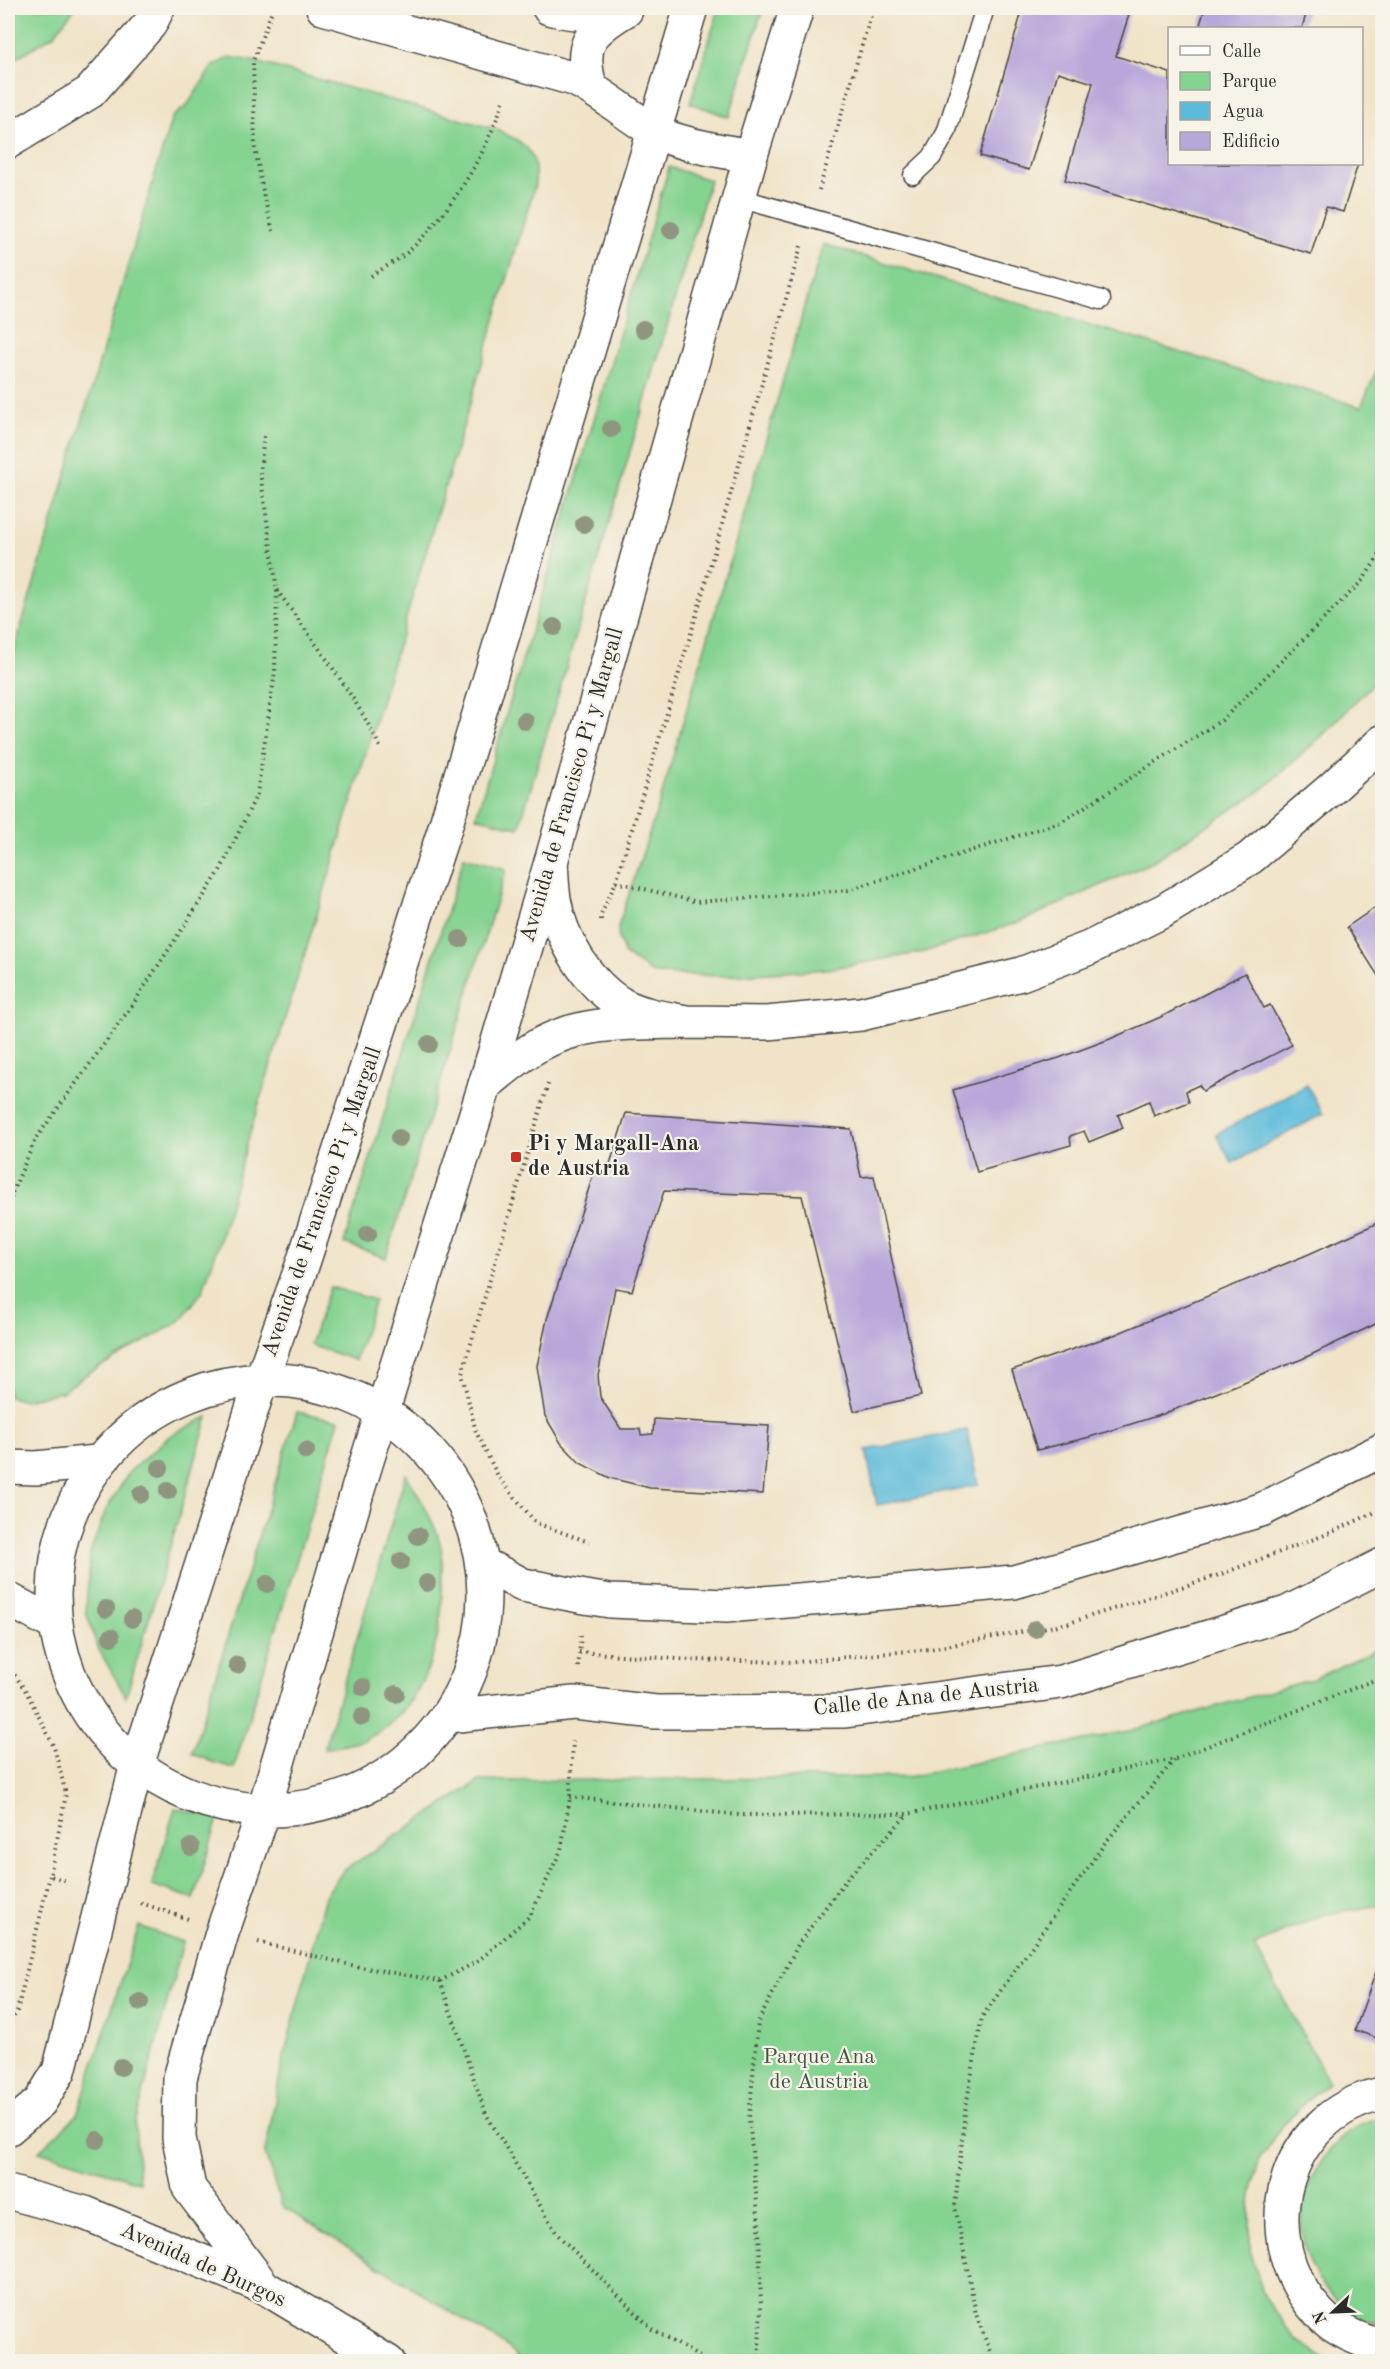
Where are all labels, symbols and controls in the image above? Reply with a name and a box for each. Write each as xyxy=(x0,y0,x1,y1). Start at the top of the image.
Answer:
legend xyxy=(1168,27,1363,165)
text: Calle xyxy=(1222,43,1261,61)
text: Parque xyxy=(1222,73,1277,91)
text: Agua xyxy=(1222,103,1264,121)
text: Edificio xyxy=(1222,133,1280,151)
street label: Avenida de Francisco Pi y Margall xyxy=(516,625,628,945)
street label: Avenida de Francisco Pi y Margall xyxy=(258,1044,386,1360)
place label: Pi y Margall-Ana de Austria xyxy=(528,1133,699,1180)
marker: Pi y Margall-Ana de Austria xyxy=(509,1150,523,1164)
street label: Calle de Ana de Austria xyxy=(812,1674,1040,1720)
park label: Parque Ana de Austria xyxy=(763,2046,875,2093)
street label: Avenida de Burgos xyxy=(117,2219,289,2311)
north arrow xyxy=(1303,2282,1363,2342)
text: N xyxy=(1311,2308,1331,2326)

